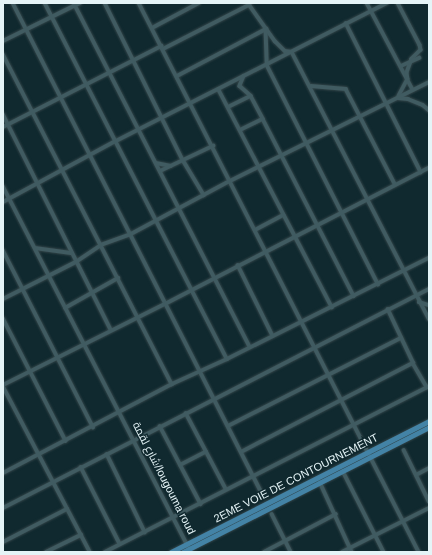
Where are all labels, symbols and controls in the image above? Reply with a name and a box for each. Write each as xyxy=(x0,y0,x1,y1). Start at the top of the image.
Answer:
street label: شارع لقمة/lougouma roud xyxy=(130,419,198,537)
street label: 2EME VOIE DE CONTOURNEMENT xyxy=(212,431,380,525)

